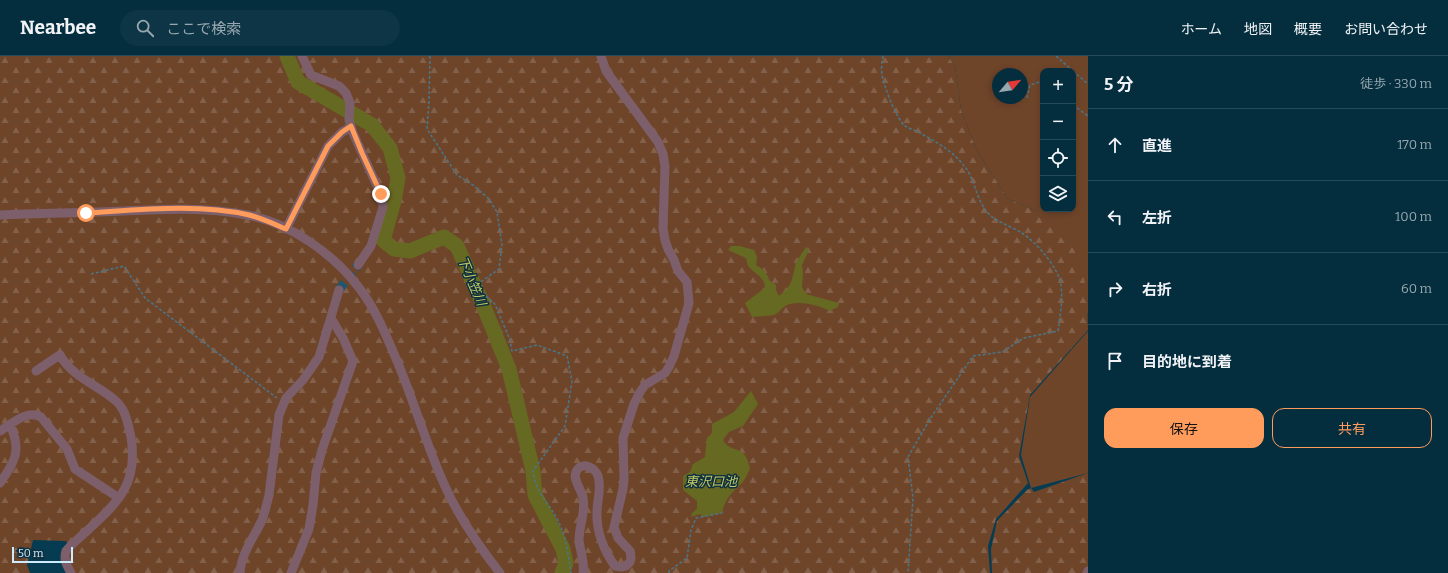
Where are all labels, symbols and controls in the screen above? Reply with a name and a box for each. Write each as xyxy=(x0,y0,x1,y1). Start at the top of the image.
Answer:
search box xyxy=(120,10,400,46)
text: Nearbee xyxy=(20,16,96,39)
icon: search xyxy=(134,17,156,39)
text: ここで検索 xyxy=(166,20,241,38)
text: ホーム xyxy=(1180,21,1222,38)
text: 地図 xyxy=(1244,21,1272,38)
text: 概要 xyxy=(1294,21,1322,38)
text: お問い合わせ xyxy=(1344,21,1428,38)
north arrow xyxy=(992,68,1028,104)
map controls xyxy=(1040,68,1076,212)
button: + xyxy=(1040,68,1076,104)
text: 5 分 xyxy=(1104,74,1133,95)
text: 徒歩 · 330 m xyxy=(1360,76,1432,91)
button: − xyxy=(1040,104,1076,140)
icon: ahead xyxy=(1104,134,1126,156)
text: 直進 xyxy=(1142,137,1172,155)
text: 170 m xyxy=(1397,137,1432,152)
button: locate xyxy=(1040,140,1076,176)
button: layers xyxy=(1040,176,1076,212)
route end xyxy=(372,185,390,203)
route start xyxy=(77,204,95,222)
icon: left xyxy=(1104,206,1126,228)
text: 左折 xyxy=(1142,209,1172,227)
text: 100 m xyxy=(1395,209,1432,224)
water label: 下小笠川 xyxy=(455,254,490,310)
icon: right xyxy=(1104,278,1126,300)
text: 右折 xyxy=(1142,281,1172,299)
text: 60 m xyxy=(1401,281,1432,296)
icon: arrive xyxy=(1104,350,1126,372)
text: 目的地に到着 xyxy=(1142,353,1232,371)
button: 保存 xyxy=(1104,408,1264,448)
button: 共有 xyxy=(1272,408,1432,448)
water label: 東沢口池 xyxy=(685,474,739,489)
scale bar xyxy=(12,545,73,564)
text: 50 m xyxy=(18,547,44,560)

